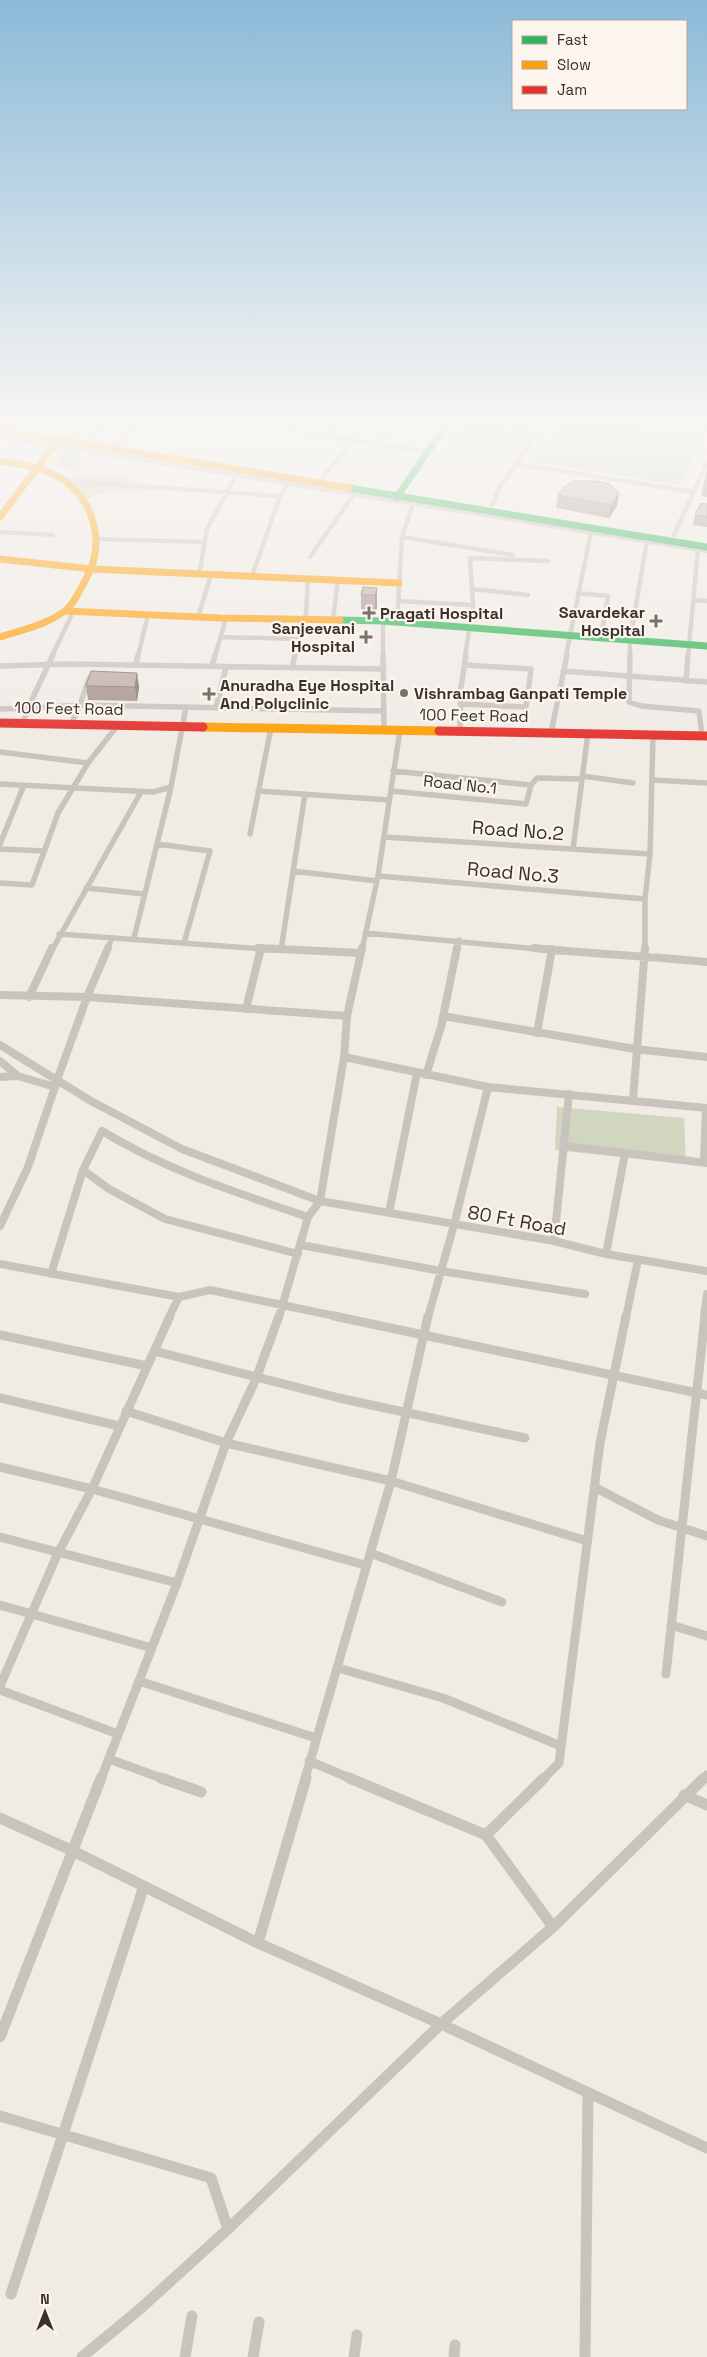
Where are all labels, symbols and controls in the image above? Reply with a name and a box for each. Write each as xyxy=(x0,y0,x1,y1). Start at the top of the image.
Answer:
legend xyxy=(512,20,687,110)
text: Fast xyxy=(557,30,588,49)
text: Slow xyxy=(557,55,591,74)
text: Jam xyxy=(557,80,587,99)
place label: Savardekar Hospital xyxy=(559,602,645,641)
place label: Pragati Hospital xyxy=(380,603,503,624)
marker: Pragati Hospital xyxy=(362,606,376,620)
marker: Savardekar Hospital xyxy=(649,614,663,628)
place label: Sanjeevani Hospital xyxy=(272,618,355,657)
marker: Sanjeevani Hospital xyxy=(359,630,373,644)
place label: Anuradha Eye Hospital And Polyclinic xyxy=(220,675,394,714)
place label: Vishrambag Ganpati Temple xyxy=(414,683,627,704)
marker: Anuradha Eye Hospital And Polyclinic xyxy=(202,687,216,701)
marker: Vishrambag Ganpati Temple xyxy=(398,687,410,699)
street label: 100 Feet Road xyxy=(14,697,124,720)
street label: 100 Feet Road xyxy=(419,704,529,727)
street label: Road No.1 xyxy=(422,770,498,799)
street label: Road No.2 xyxy=(471,815,565,846)
street label: Road No.3 xyxy=(466,856,560,889)
street label: 80 Ft Road xyxy=(466,1200,568,1241)
north arrow xyxy=(20,2287,70,2337)
text: N xyxy=(40,2290,50,2308)

